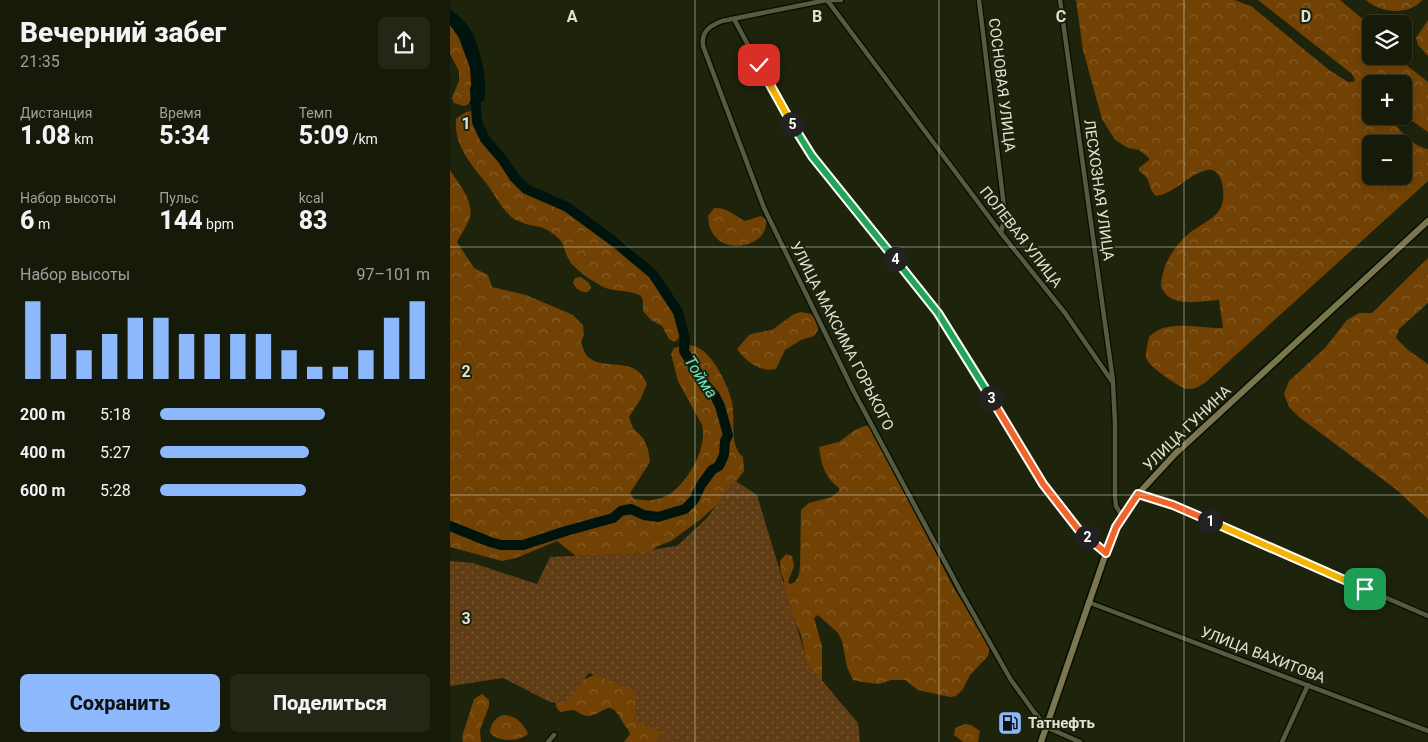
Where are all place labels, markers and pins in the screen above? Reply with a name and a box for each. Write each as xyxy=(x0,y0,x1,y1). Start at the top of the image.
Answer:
pin xyxy=(738,44,780,86)
pin: 5 xyxy=(780,112,804,136)
pin: 4 xyxy=(882,246,908,272)
pin: 3 xyxy=(978,386,1004,410)
pin: 1 xyxy=(1198,508,1222,534)
pin: 2 xyxy=(1074,524,1100,550)
pin xyxy=(1344,568,1386,610)
fuel station icon: Татнефть xyxy=(997,710,1023,736)
place label: Татнефть xyxy=(1028,714,1095,732)

